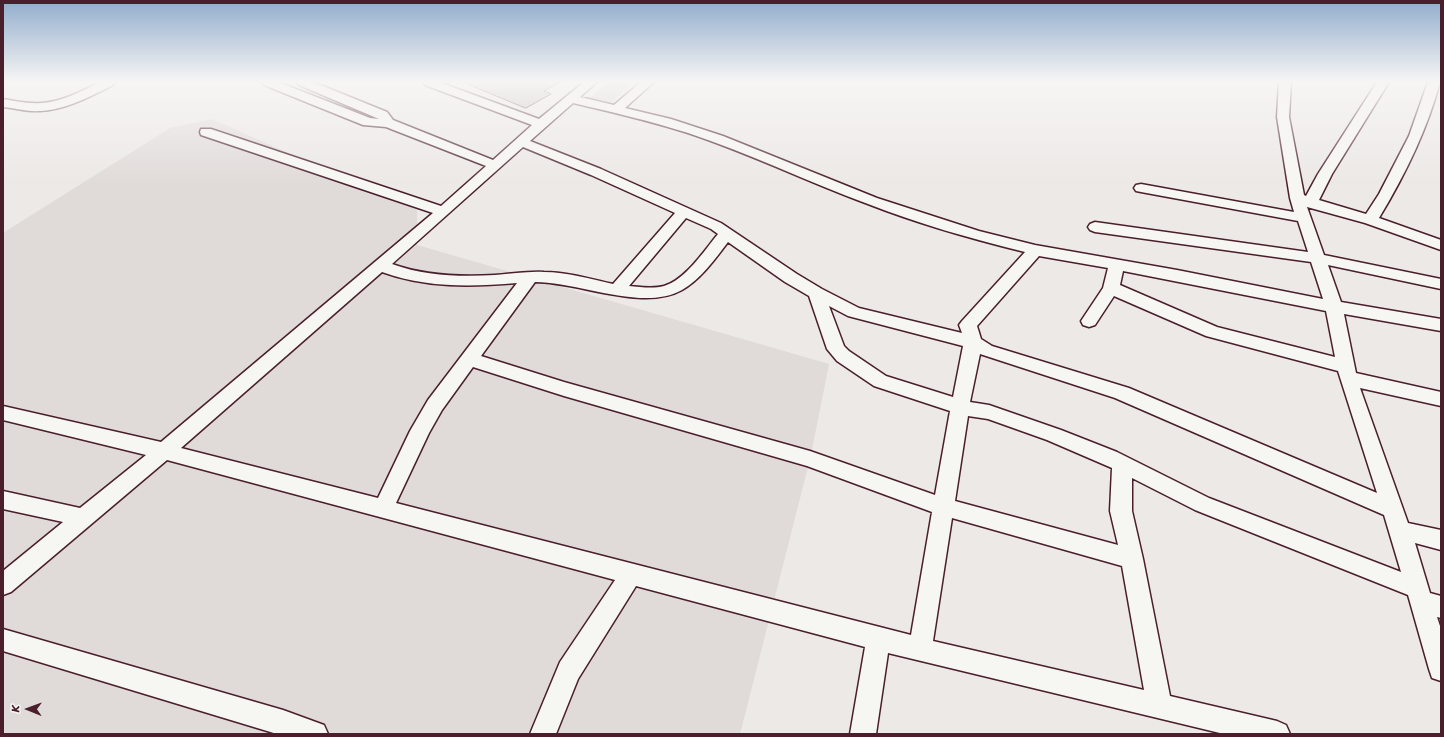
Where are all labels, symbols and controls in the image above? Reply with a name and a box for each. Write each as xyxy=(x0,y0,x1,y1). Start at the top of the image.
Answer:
north arrow xyxy=(8,689,48,729)
text: K xyxy=(6,705,25,712)

